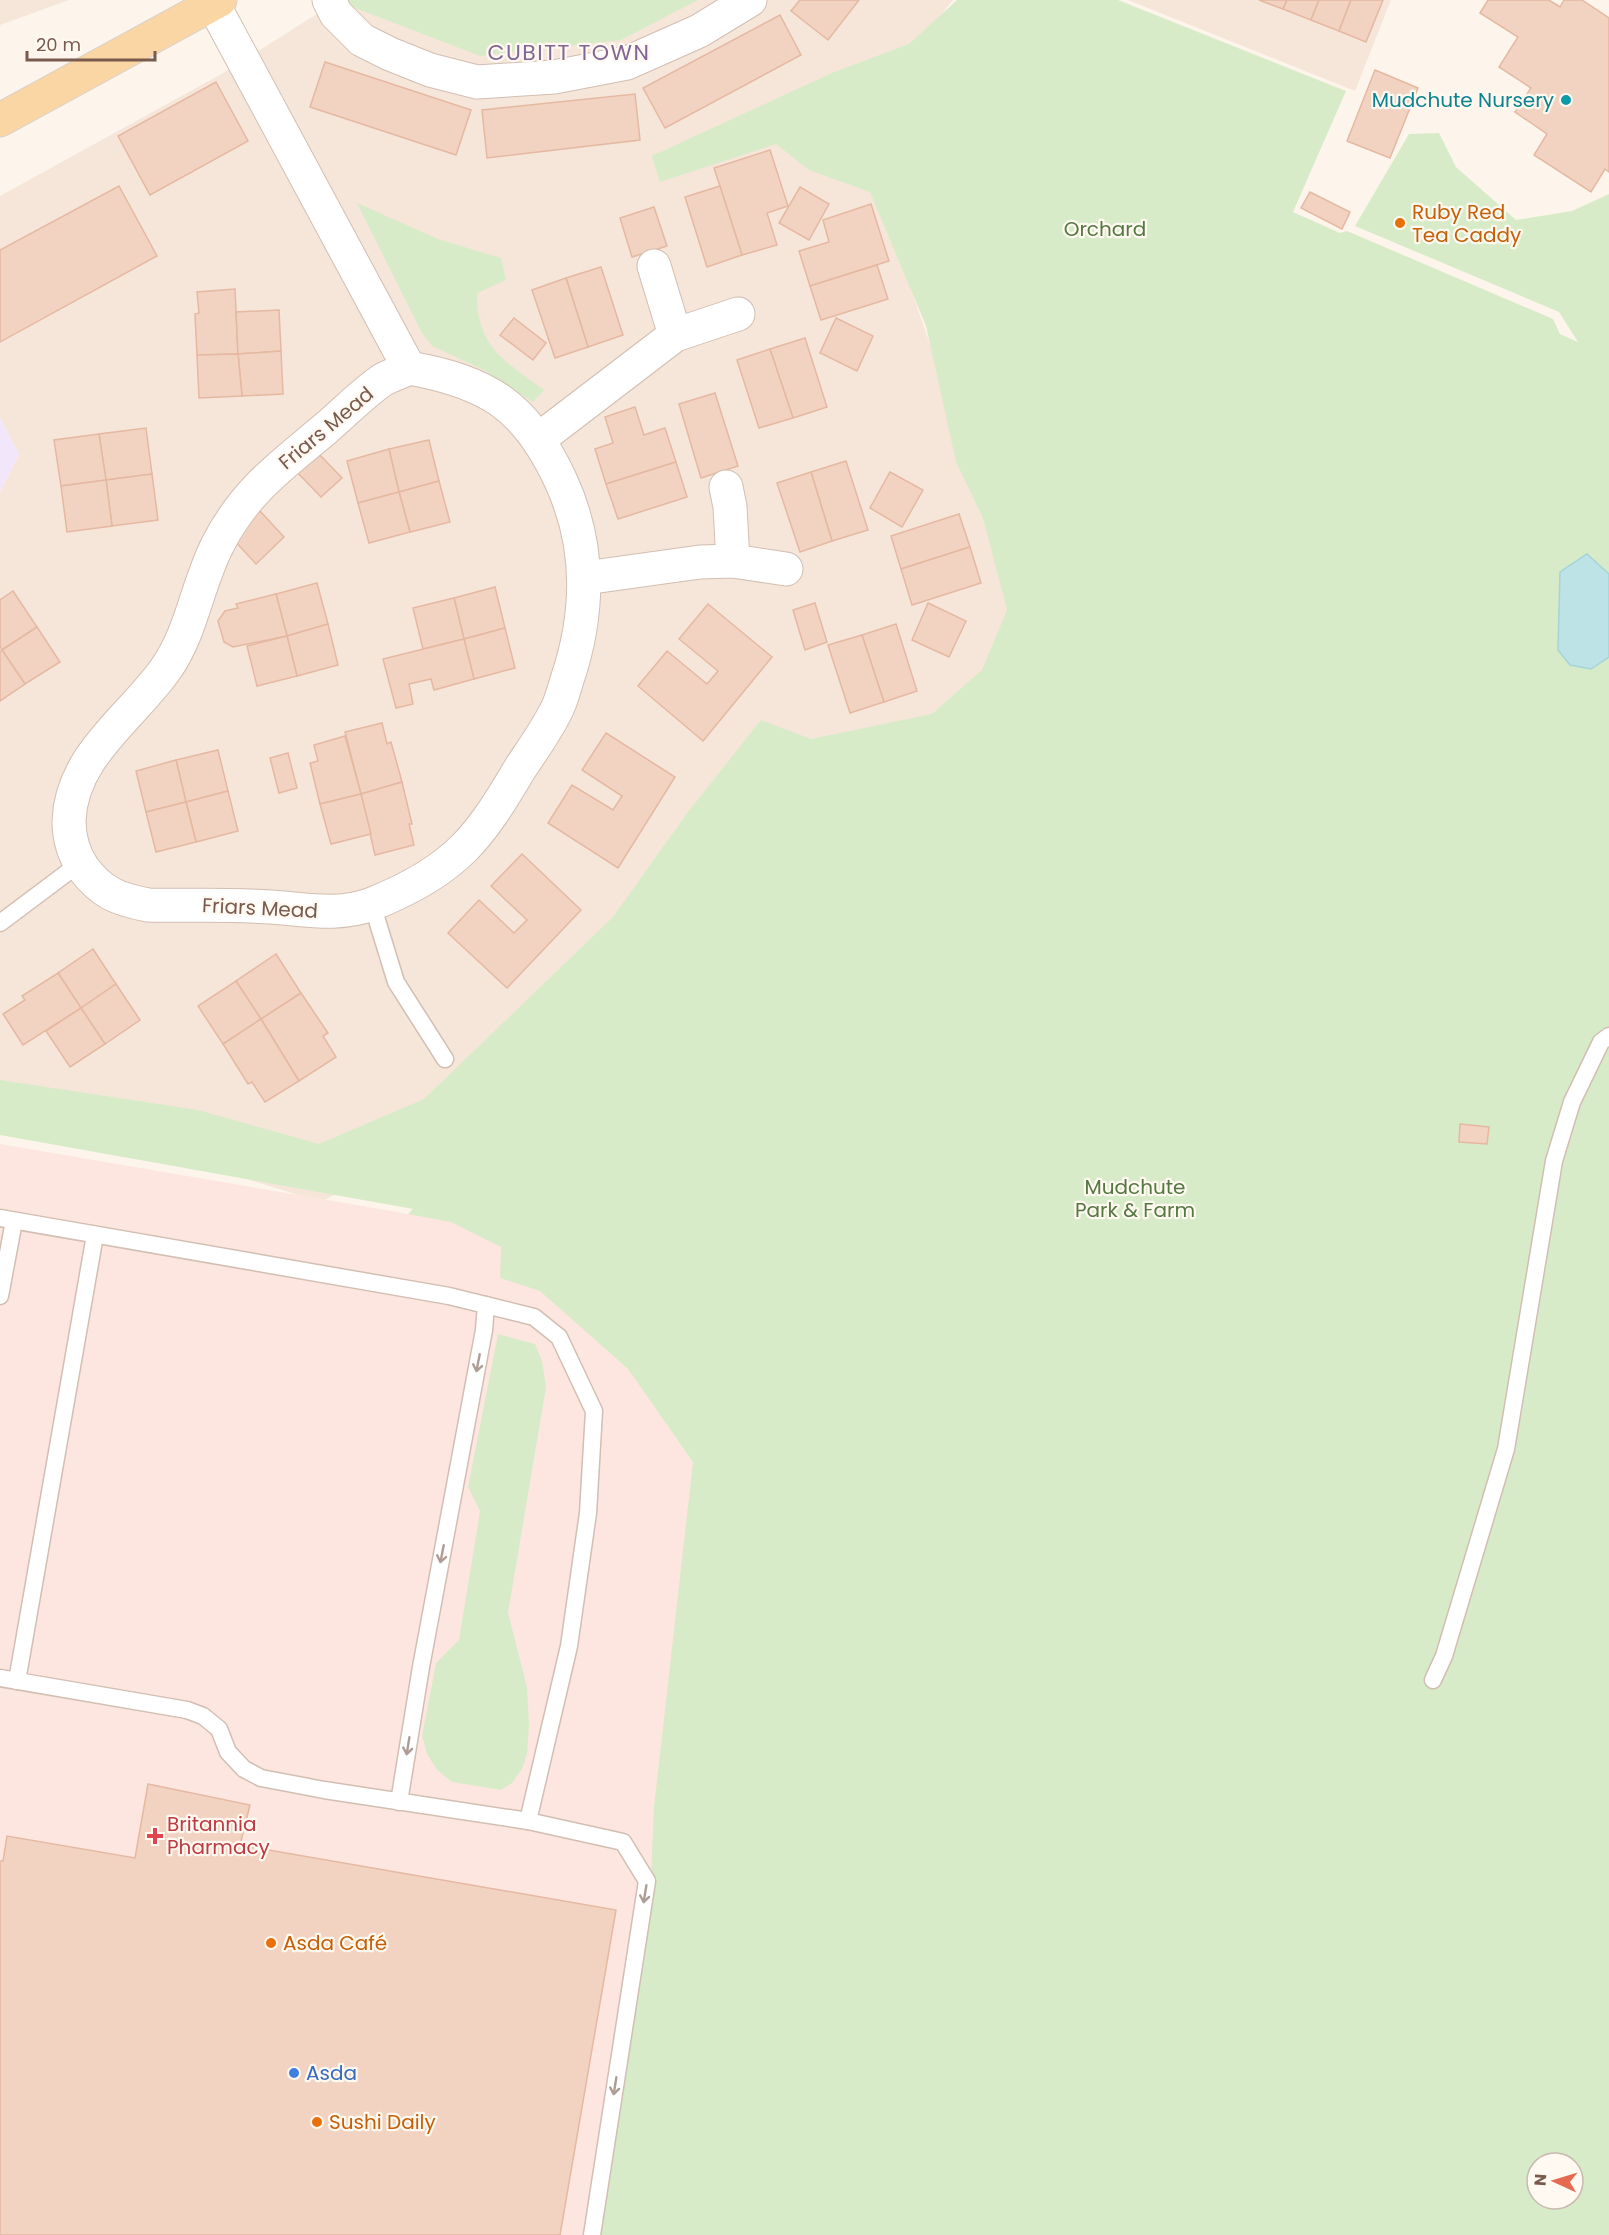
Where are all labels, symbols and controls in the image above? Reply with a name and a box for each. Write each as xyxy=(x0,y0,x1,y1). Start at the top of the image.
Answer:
scale bar xyxy=(27,24,154,62)
text: 20 m xyxy=(36,32,81,57)
district label: CUBITT TOWN xyxy=(487,37,651,68)
place label: Mudchute Nursery xyxy=(1372,86,1554,114)
marker: Mudchute Nursery xyxy=(1559,93,1573,107)
place label: Ruby Red Tea Caddy xyxy=(1412,198,1521,249)
park label: Orchard xyxy=(1064,215,1146,243)
marker: Ruby Red Tea Caddy xyxy=(1393,216,1407,230)
street label: Friars Mead xyxy=(273,380,379,476)
street label: Friars Mead xyxy=(201,891,319,925)
park label: Mudchute Park & Farm xyxy=(1075,1173,1195,1224)
one-way arrow xyxy=(472,1352,483,1372)
one-way arrow xyxy=(436,1544,447,1564)
one-way arrow xyxy=(402,1736,413,1756)
place label: Britannia Pharmacy xyxy=(167,1810,270,1861)
marker: Britannia Pharmacy xyxy=(148,1829,162,1843)
one-way arrow xyxy=(639,1883,650,1903)
place label: Asda Café xyxy=(283,1929,387,1957)
marker: Asda Café xyxy=(264,1936,278,1950)
place label: Asda xyxy=(306,2059,357,2087)
marker: Asda xyxy=(287,2066,301,2080)
one-way arrow xyxy=(609,2076,620,2096)
place label: Sushi Daily xyxy=(329,2108,436,2136)
marker: Sushi Daily xyxy=(310,2115,324,2129)
north arrow xyxy=(1525,2151,1585,2211)
text: N xyxy=(1529,2173,1552,2187)

